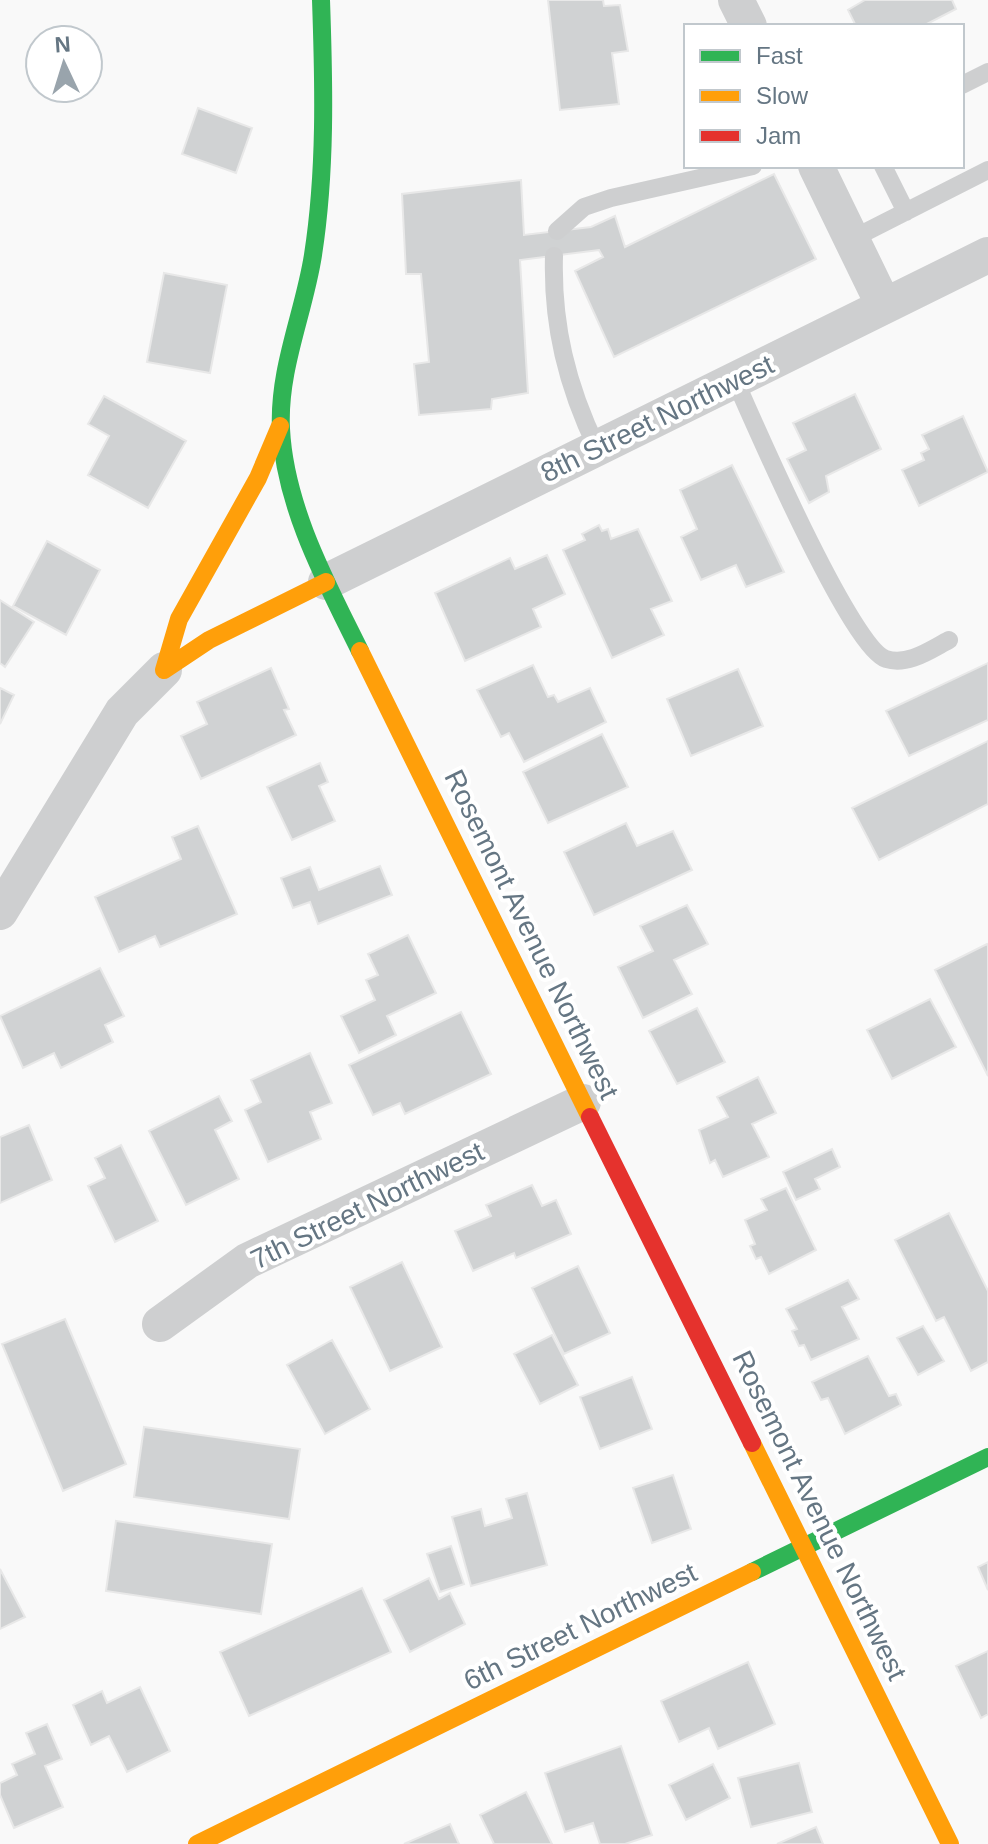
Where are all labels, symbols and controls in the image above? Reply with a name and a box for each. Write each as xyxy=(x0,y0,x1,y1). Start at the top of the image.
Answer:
north arrow xyxy=(24,24,104,104)
legend xyxy=(684,24,964,168)
text: N xyxy=(54,32,71,58)
text: Fast xyxy=(756,42,803,69)
text: Slow xyxy=(756,82,809,109)
text: Jam xyxy=(756,122,801,149)
street label: 8th Street Northwest xyxy=(536,348,779,488)
street label: Rosemont Avenue Northwest xyxy=(438,765,625,1104)
street label: 7th Street Northwest xyxy=(246,1135,489,1275)
street label: Rosemont Avenue Northwest xyxy=(726,1346,913,1685)
street label: 6th Street Northwest xyxy=(459,1556,702,1696)

